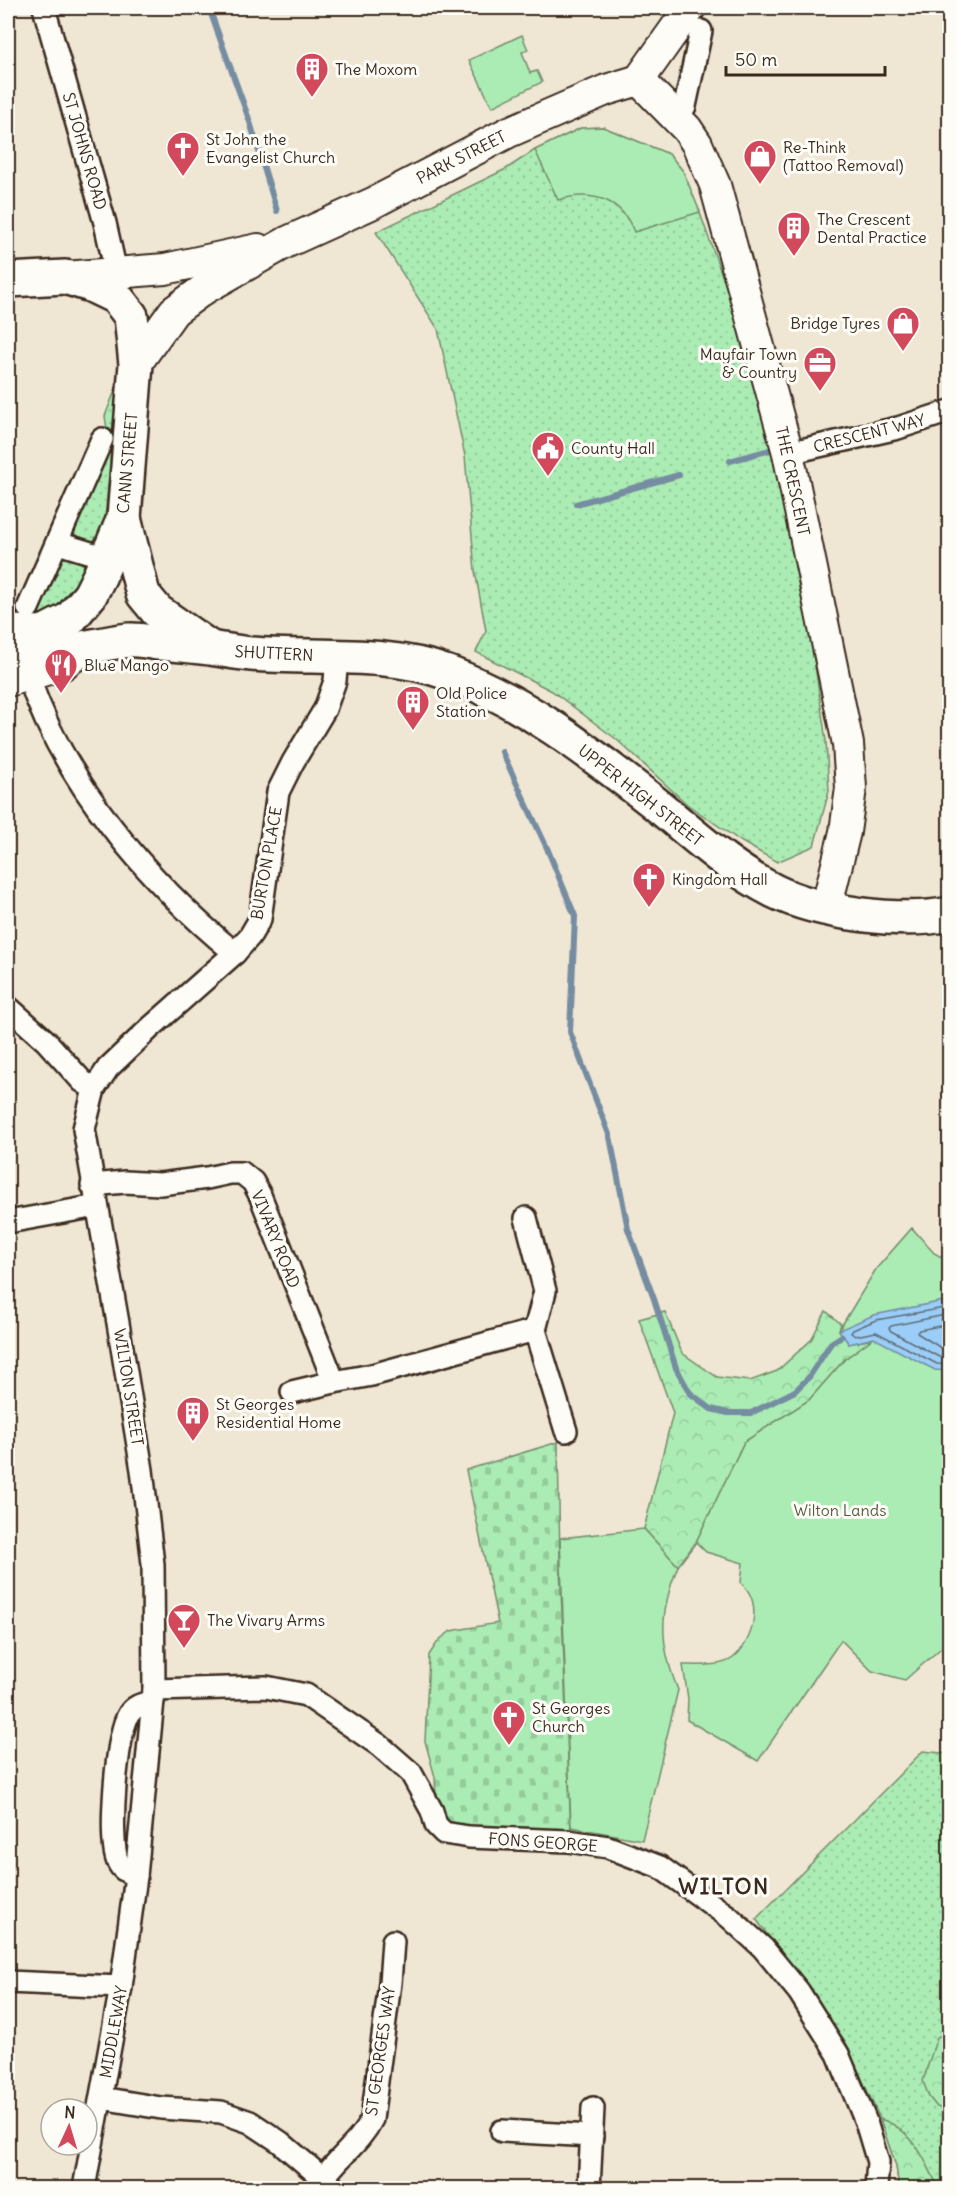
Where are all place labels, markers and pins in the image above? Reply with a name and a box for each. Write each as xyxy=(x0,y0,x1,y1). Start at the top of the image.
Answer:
building icon: The Moxom xyxy=(294,51,330,98)
place label: The Moxom xyxy=(335,59,417,79)
place label: St John the Evangelist Church xyxy=(206,129,335,167)
church icon: St John the Evangelist Church xyxy=(165,130,201,177)
place label: Re-Think (Tattoo Removal) xyxy=(783,137,904,175)
shop icon: Re-Think (Tattoo Removal) xyxy=(742,138,778,185)
place label: The Crescent Dental Practice xyxy=(817,209,927,247)
building icon: The Crescent Dental Practice xyxy=(776,210,812,257)
shop icon: Bridge Tyres xyxy=(885,305,921,352)
place label: Bridge Tyres xyxy=(790,313,880,333)
place label: Mayfair Town & Country xyxy=(700,344,797,382)
office icon: Mayfair Town & Country xyxy=(802,345,838,392)
public building icon: County Hall xyxy=(530,430,566,477)
place label: County Hall xyxy=(571,438,655,458)
restaurant icon: Blue Mango xyxy=(43,647,79,694)
place label: Blue Mango xyxy=(84,655,169,675)
place label: Old Police Station xyxy=(436,683,507,721)
building icon: Old Police Station xyxy=(395,684,431,731)
church icon: Kingdom Hall xyxy=(631,861,667,908)
place label: Kingdom Hall xyxy=(672,869,768,889)
place label: St Georges Residential Home xyxy=(216,1394,341,1432)
building icon: St Georges Residential Home xyxy=(175,1395,211,1442)
bar icon: The Vivary Arms xyxy=(166,1602,202,1649)
place label: The Vivary Arms xyxy=(207,1610,325,1630)
place label: St Georges Church xyxy=(532,1698,610,1736)
church icon: St Georges Church xyxy=(491,1699,527,1746)

